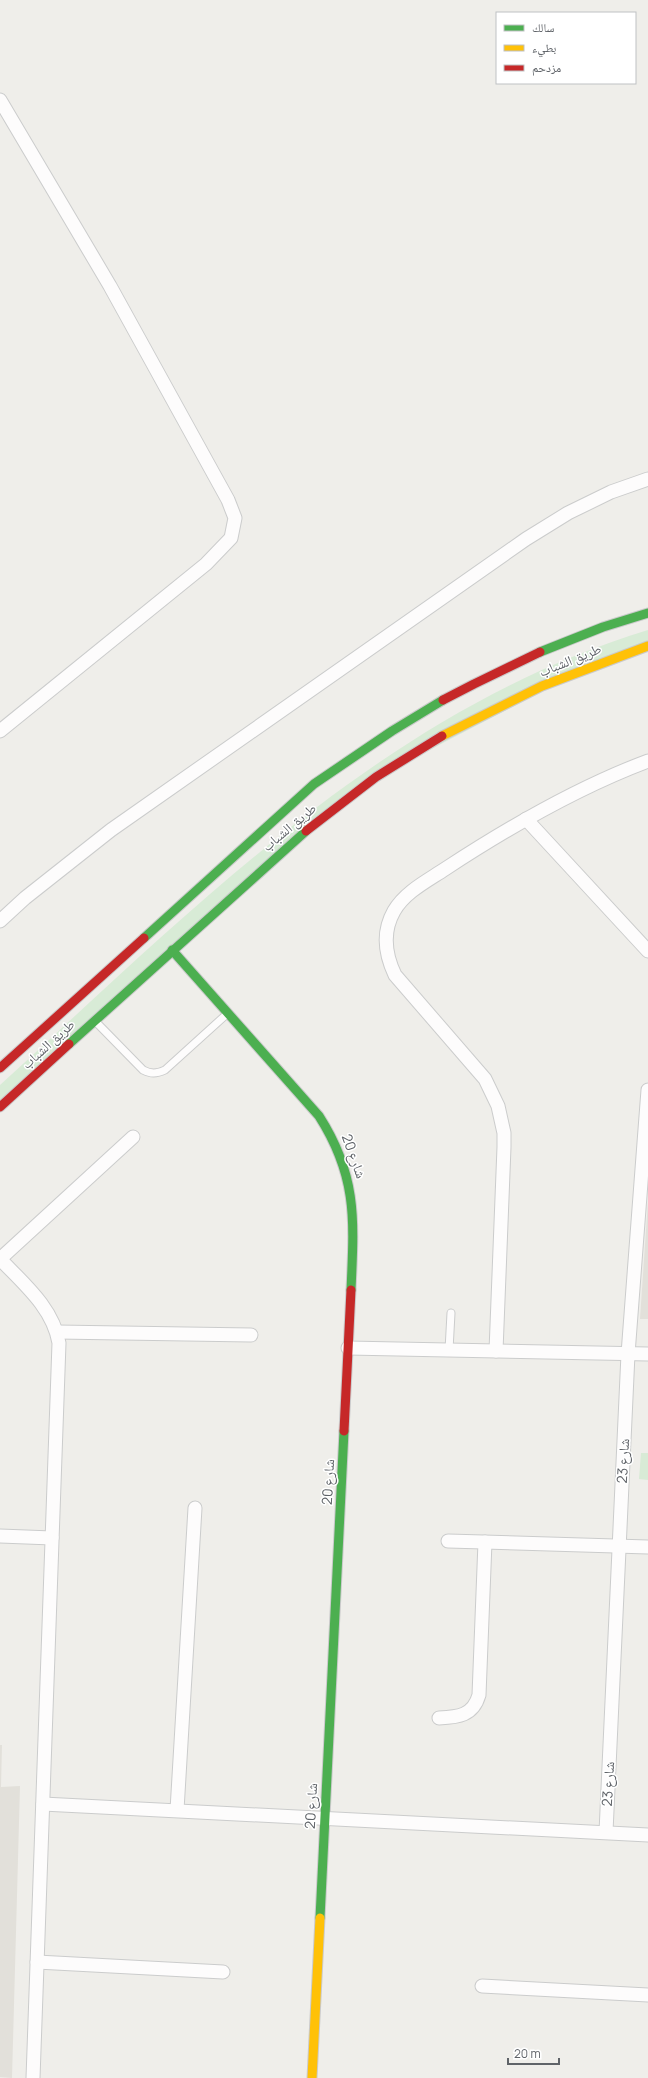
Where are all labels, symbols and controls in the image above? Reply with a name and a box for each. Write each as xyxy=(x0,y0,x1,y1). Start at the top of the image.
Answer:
legend xyxy=(496,12,636,84)
text: سالك xyxy=(532,19,554,36)
text: بطيء xyxy=(532,39,556,58)
text: مزدحم xyxy=(532,59,561,76)
street label: طريق الشباب xyxy=(536,638,604,682)
street label: طريق الشباب xyxy=(257,798,321,856)
street label: طريق الشباب xyxy=(17,1015,79,1073)
street label: شارع 20 xyxy=(337,1131,371,1181)
street label: شارع 23 xyxy=(612,1438,634,1484)
street label: شارع 20 xyxy=(317,1459,339,1505)
street label: شارع 23 xyxy=(597,1761,619,1807)
street label: شارع 20 xyxy=(300,1783,322,1829)
scale bar xyxy=(508,2040,559,2066)
text: 20 m xyxy=(514,2045,541,2062)

